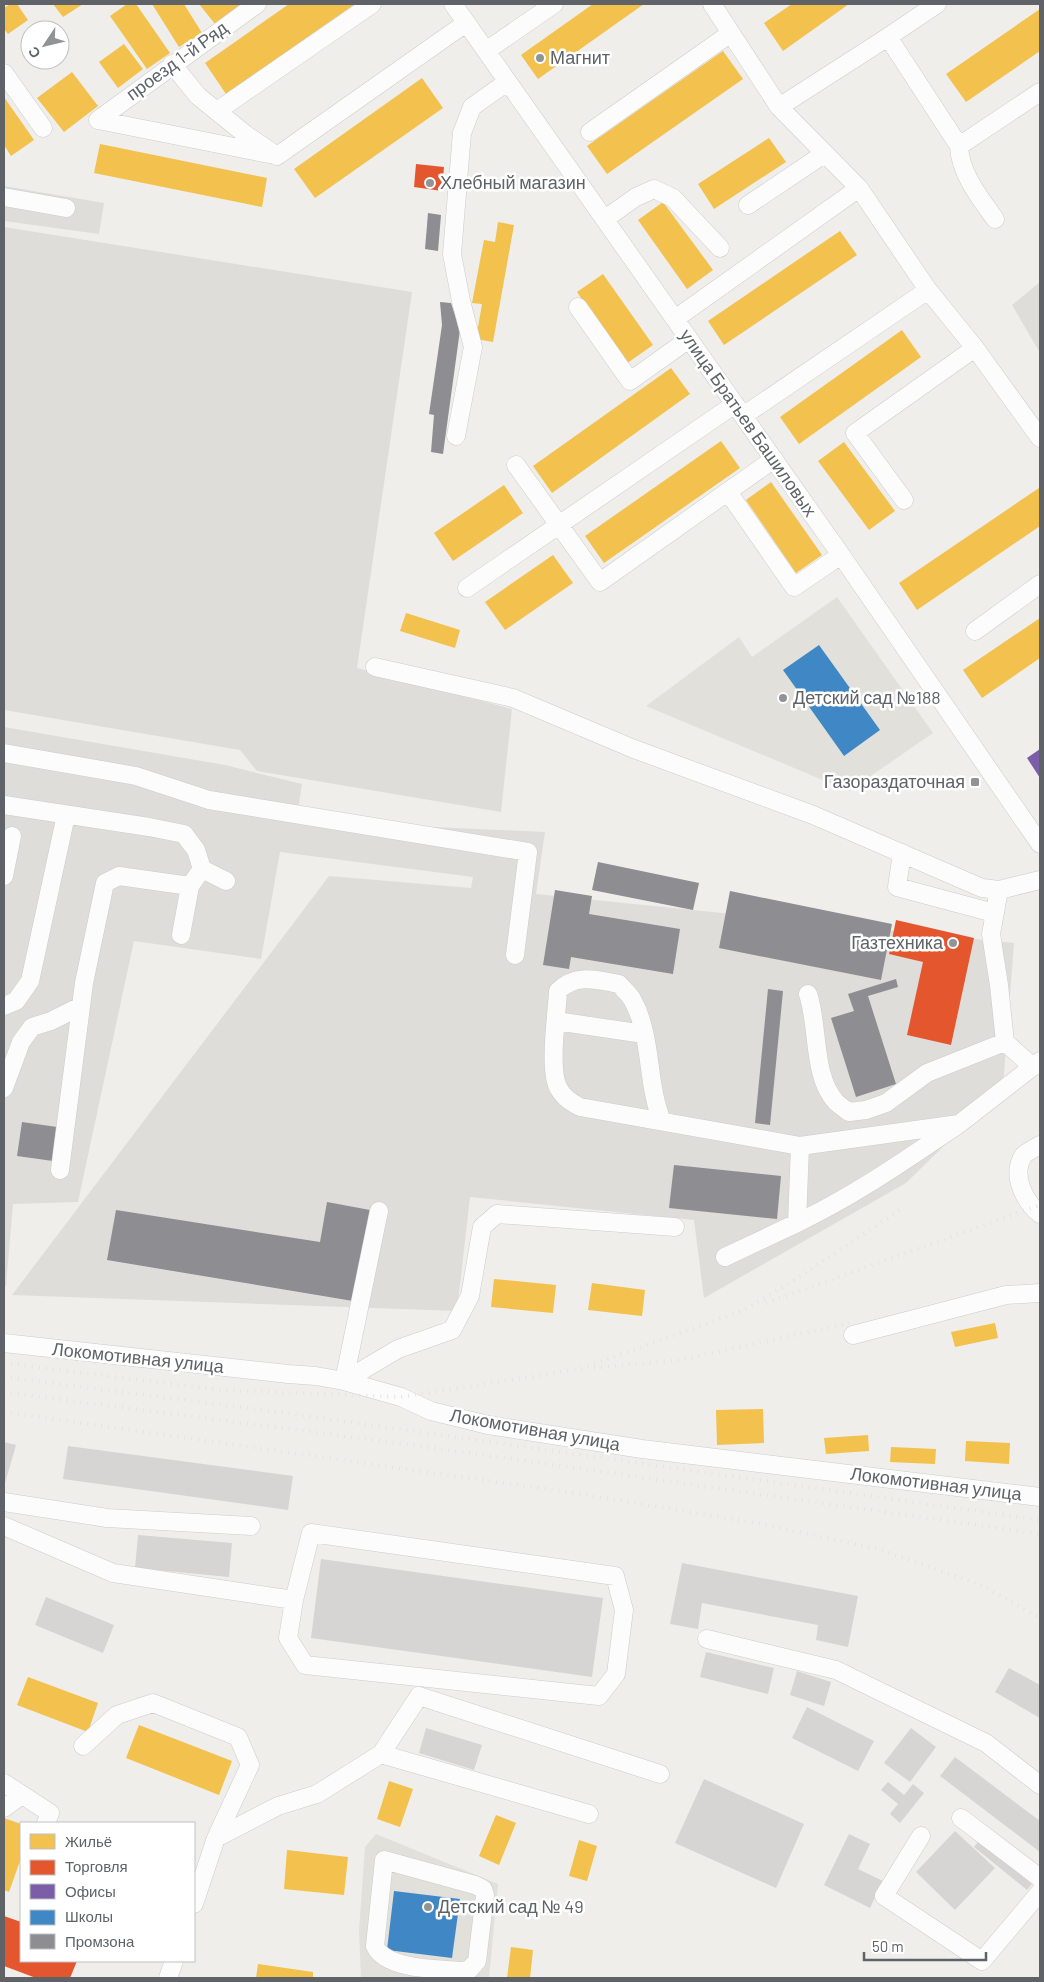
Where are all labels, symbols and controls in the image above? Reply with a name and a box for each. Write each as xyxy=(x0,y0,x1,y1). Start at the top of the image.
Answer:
street label: проезд 1-й Ряд xyxy=(121,16,232,104)
north arrow xyxy=(20,20,70,70)
text: С xyxy=(24,44,44,62)
place label: Магнит xyxy=(550,46,610,68)
marker: Магнит xyxy=(534,52,546,64)
place label: Хлебный магазин xyxy=(440,171,586,193)
marker: Хлебный магазин xyxy=(424,177,436,189)
street label: улица Братьев Башиловых xyxy=(676,324,822,520)
place label: Детский сад №188 xyxy=(793,686,941,708)
marker: Детский сад №188 xyxy=(777,692,789,704)
place label: Газораздаточная xyxy=(824,770,965,792)
marker: Газораздаточная xyxy=(969,776,981,788)
place label: Газтехника xyxy=(851,931,944,953)
marker: Газтехника xyxy=(947,937,959,949)
street label: Локомотивная улица xyxy=(51,1337,226,1377)
street label: Локомотивная улица xyxy=(448,1403,623,1455)
street label: Локомотивная улица xyxy=(849,1462,1024,1505)
legend xyxy=(20,1822,195,1962)
text: Жильё xyxy=(65,1832,112,1850)
text: Торговля xyxy=(65,1857,128,1875)
text: Офисы xyxy=(65,1882,116,1900)
place label: Детский сад № 49 xyxy=(438,1895,584,1917)
marker: Детский сад № 49 xyxy=(422,1901,434,1913)
text: Школы xyxy=(65,1907,113,1925)
scale bar xyxy=(864,1930,986,1962)
text: Промзона xyxy=(65,1932,135,1950)
text: 50 m xyxy=(872,1937,904,1955)

